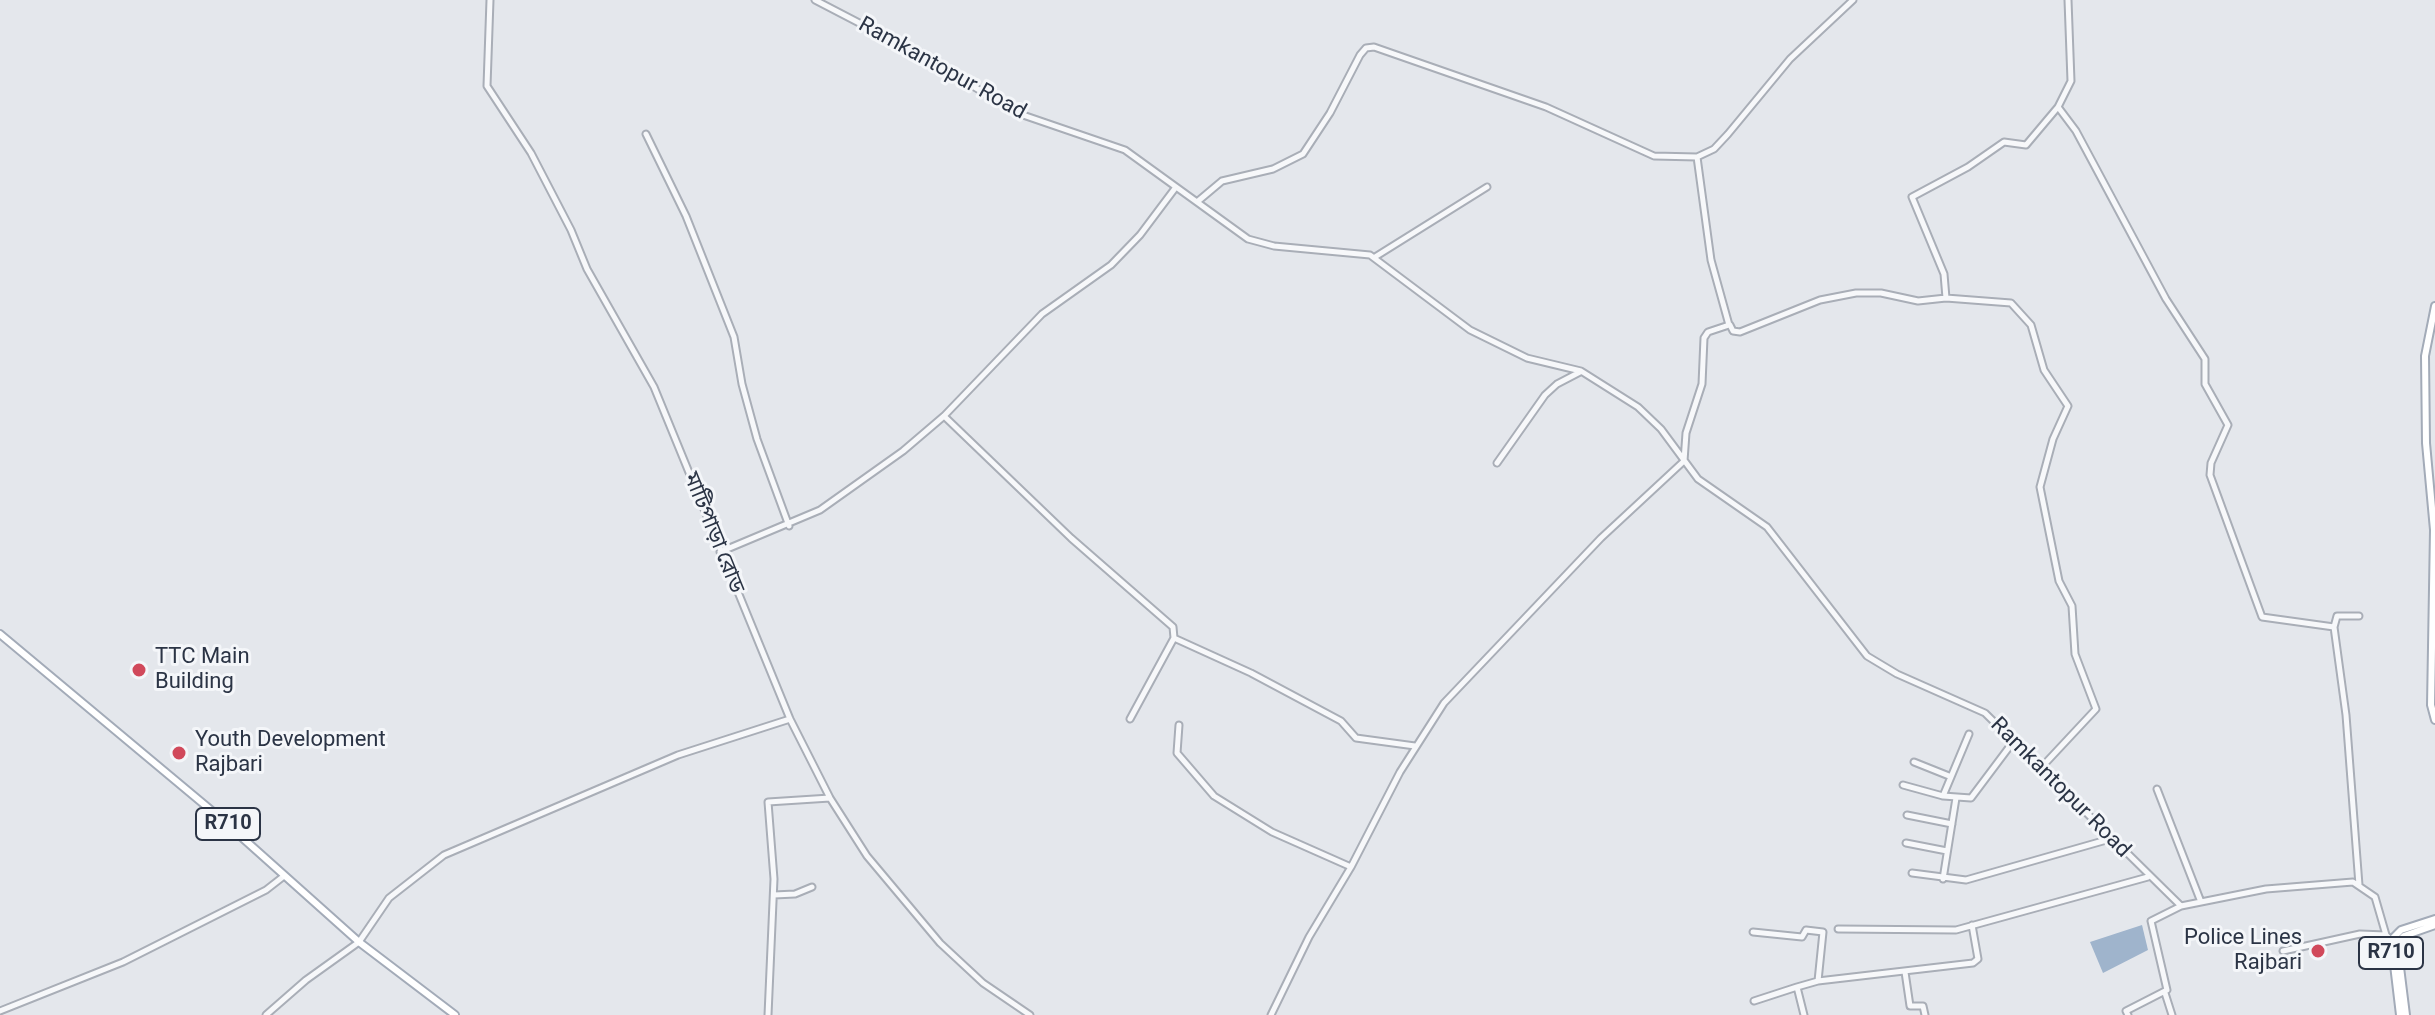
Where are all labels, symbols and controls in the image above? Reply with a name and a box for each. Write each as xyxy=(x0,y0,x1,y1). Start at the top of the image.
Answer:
street label: Ramkantopur Road xyxy=(854,12,1030,126)
street label: মাটিপাড়া রোড xyxy=(677,469,749,597)
place label: TTC Main Building xyxy=(155,644,250,696)
marker: TTC Main Building xyxy=(130,661,148,679)
street label: Ramkantopur Road xyxy=(1984,712,2136,864)
place label: Youth Development Rajbari xyxy=(195,727,386,778)
marker: Youth Development Rajbari xyxy=(170,744,188,762)
road number: R710 xyxy=(196,808,260,840)
place label: Police Lines Rajbari xyxy=(2184,925,2302,976)
road number: R710 xyxy=(2359,937,2423,969)
marker: Police Lines Rajbari xyxy=(2309,942,2327,960)

